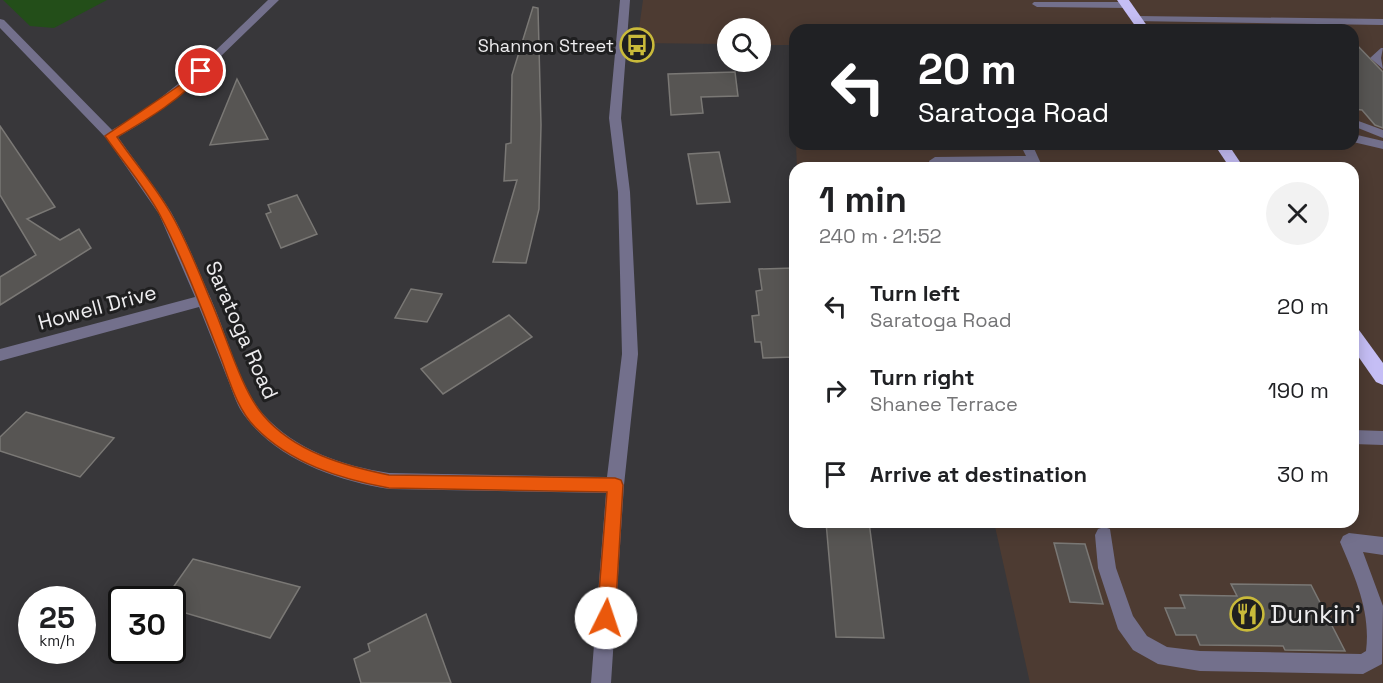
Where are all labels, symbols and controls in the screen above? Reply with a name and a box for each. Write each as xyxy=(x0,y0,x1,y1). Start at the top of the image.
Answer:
map controls xyxy=(717,18,771,72)
button: search xyxy=(717,18,771,72)
bus stop icon: Shannon Street xyxy=(619,27,655,63)
place label: Shannon Street xyxy=(478,34,614,57)
text: 20 m xyxy=(918,43,1017,96)
pin xyxy=(175,45,226,96)
icon: left xyxy=(819,48,897,126)
icon: arrive xyxy=(184,54,217,87)
text: Saratoga Road xyxy=(918,95,1109,130)
text: 1 min xyxy=(819,177,907,223)
button: close xyxy=(1266,182,1329,245)
text: 240 m · 21:52 xyxy=(819,223,942,249)
street label: Saratoga Road xyxy=(199,257,285,403)
street label: Howell Drive xyxy=(35,278,159,336)
text: Turn left xyxy=(870,279,960,307)
icon: left xyxy=(819,290,852,323)
text: 20 m xyxy=(1277,292,1329,320)
text: Saratoga Road xyxy=(870,307,1012,333)
text: Turn right xyxy=(870,363,975,391)
icon: right xyxy=(819,374,852,407)
text: 190 m xyxy=(1268,376,1329,404)
text: Shanee Terrace xyxy=(870,391,1018,417)
icon: arrive xyxy=(819,458,852,491)
text: Arrive at destination xyxy=(870,460,1087,488)
text: 30 m xyxy=(1277,460,1329,488)
speed limit sign: 30 xyxy=(108,586,186,664)
position arrow xyxy=(574,586,638,650)
restaurant icon: Dunkin' xyxy=(1229,596,1265,632)
place label: Dunkin' xyxy=(1270,597,1361,631)
text: 25 xyxy=(39,598,75,637)
text: km/h xyxy=(39,631,75,650)

